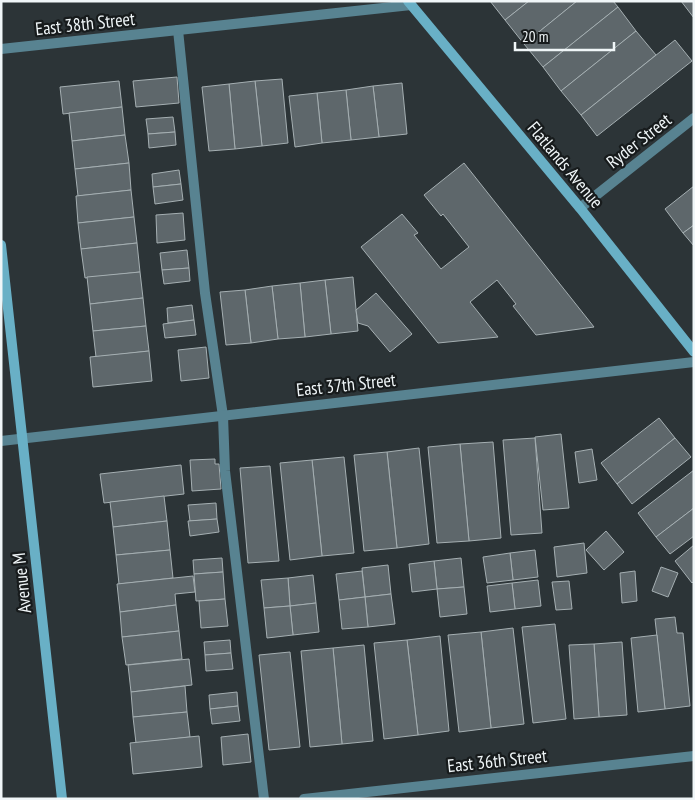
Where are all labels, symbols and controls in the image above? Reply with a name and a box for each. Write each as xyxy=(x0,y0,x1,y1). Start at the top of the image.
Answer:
street label: East 38th Street xyxy=(34,7,136,40)
scale bar xyxy=(515,20,614,52)
text: 20 m xyxy=(522,27,548,46)
street label: Ryder Street xyxy=(602,108,676,173)
street label: Flatlands Avenue xyxy=(523,117,608,213)
street label: East 37th Street xyxy=(295,368,397,401)
street label: Avenue M xyxy=(7,552,36,614)
street label: East 36th Street xyxy=(446,744,548,777)

